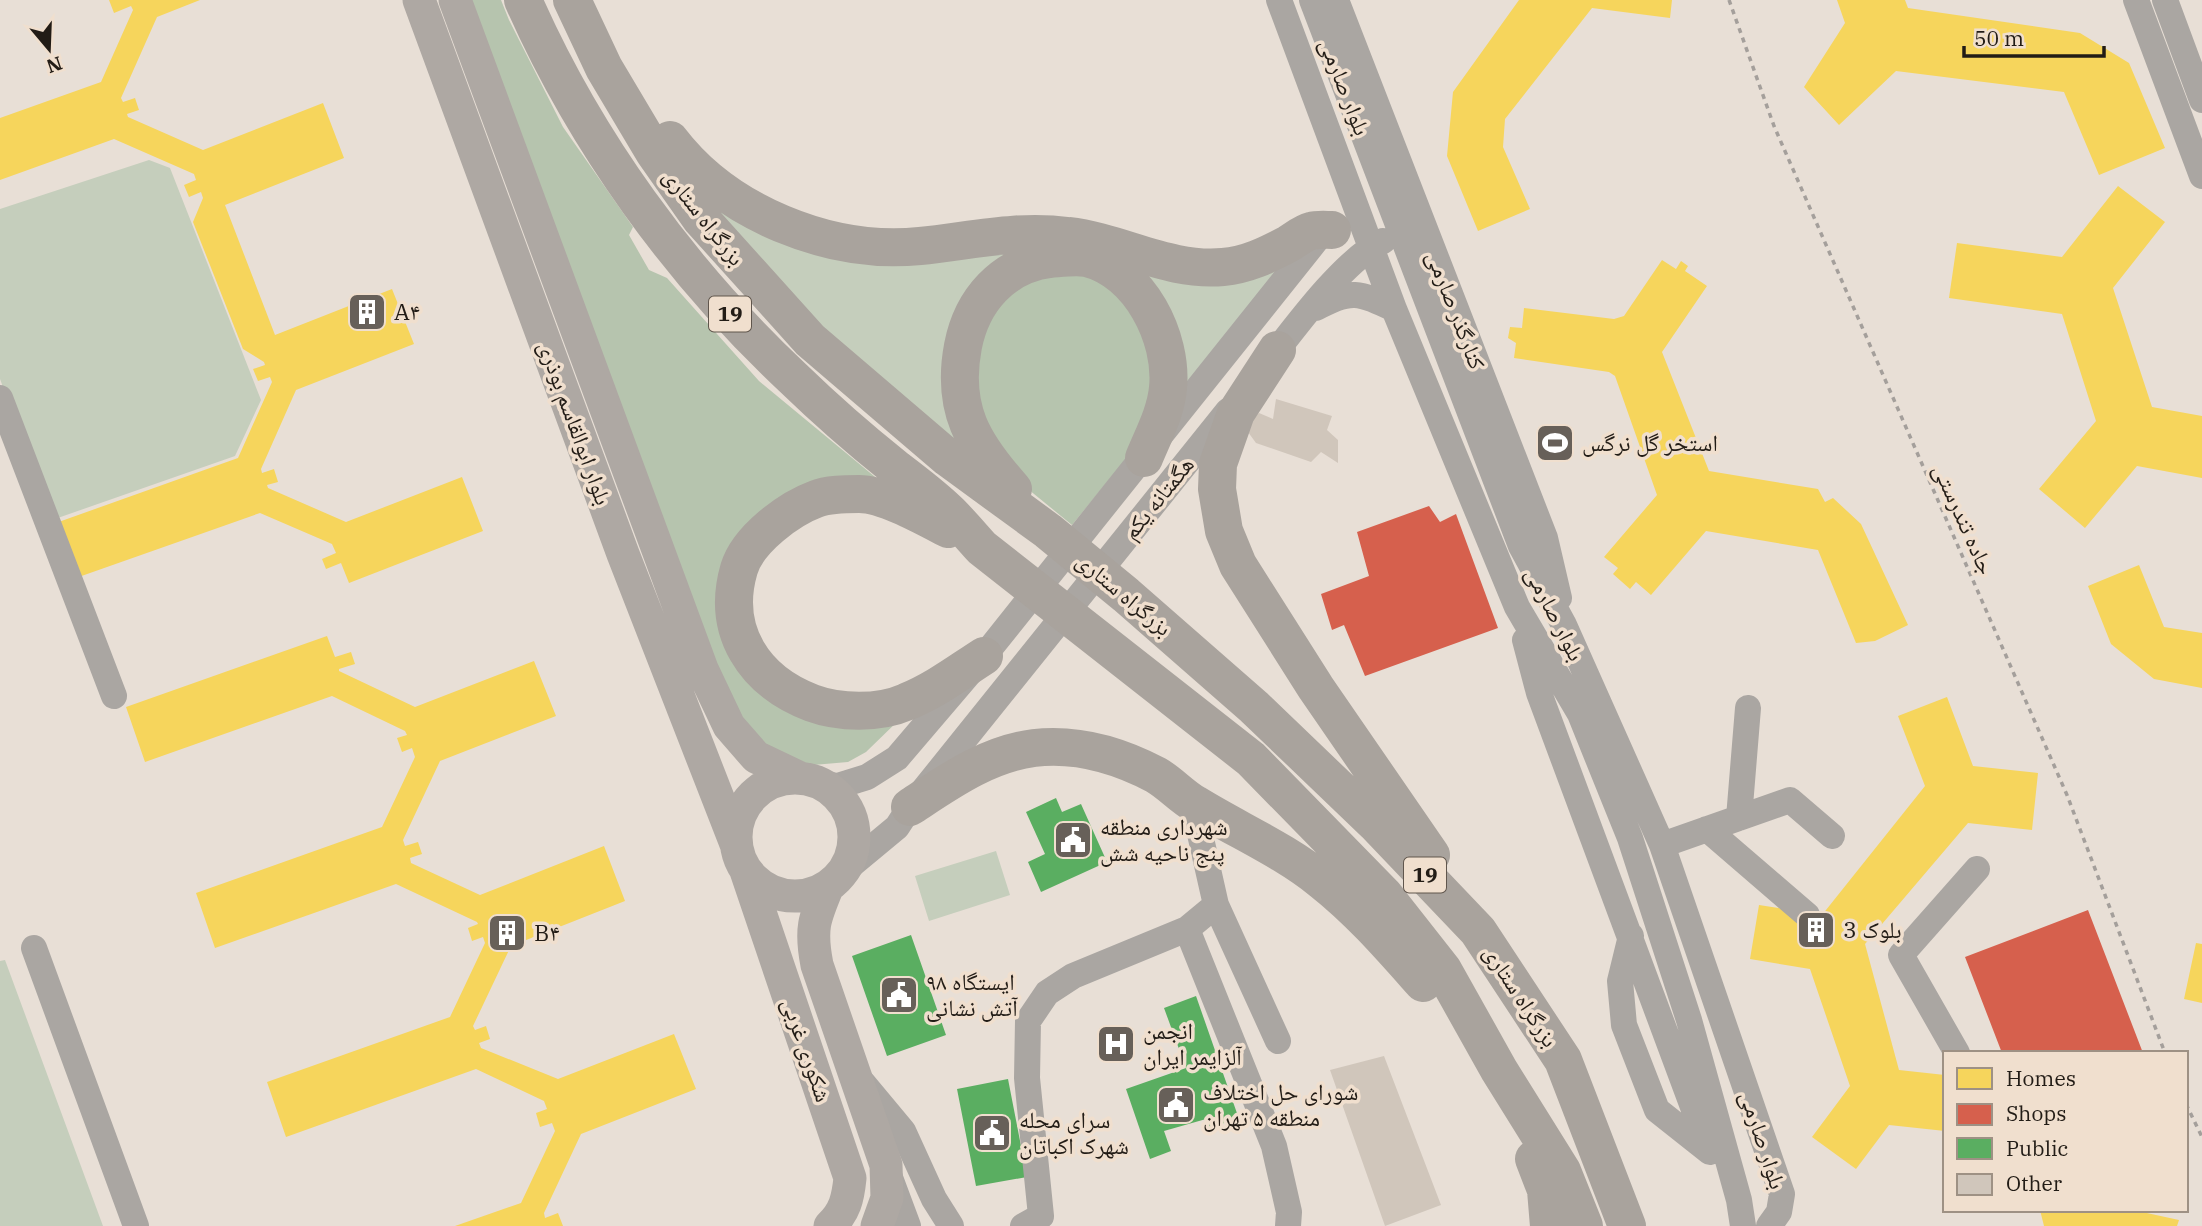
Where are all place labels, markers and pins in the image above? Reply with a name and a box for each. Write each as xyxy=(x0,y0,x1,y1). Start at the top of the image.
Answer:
building icon: A۴ xyxy=(346,291,388,333)
place label: A۴ xyxy=(394,296,420,326)
sports icon: استخر گل نرگس xyxy=(1534,422,1576,464)
place label: استخر گل نرگس xyxy=(1582,427,1718,457)
place label: شهرداری منطقه پنج ناحیه شش xyxy=(1100,811,1228,868)
public building icon: شهرداری منطقه پنج ناحیه شش xyxy=(1052,819,1094,861)
building icon: بلوک 3 xyxy=(1795,909,1837,951)
building icon: B۴ xyxy=(486,912,528,954)
place label: بلوک 3 xyxy=(1843,914,1901,944)
place label: B۴ xyxy=(534,917,560,947)
place label: ایستگاه ۹۸ آتش نشانی xyxy=(926,966,1019,1022)
public building icon: ایستگاه ۹۸ آتش نشانی xyxy=(878,974,920,1016)
place label: انجمن آلزایمر ایران xyxy=(1143,1015,1243,1071)
hospital icon: انجمن آلزایمر ایران xyxy=(1095,1023,1137,1065)
place label: شورای حل اختلاف منطقه ۵ تهران xyxy=(1203,1076,1358,1132)
public building icon: شورای حل اختلاف منطقه ۵ تهران xyxy=(1155,1084,1197,1126)
place label: سرای محله شهرک اکباتان xyxy=(1019,1104,1129,1160)
public building icon: سرای محله شهرک اکباتان xyxy=(971,1112,1013,1154)

